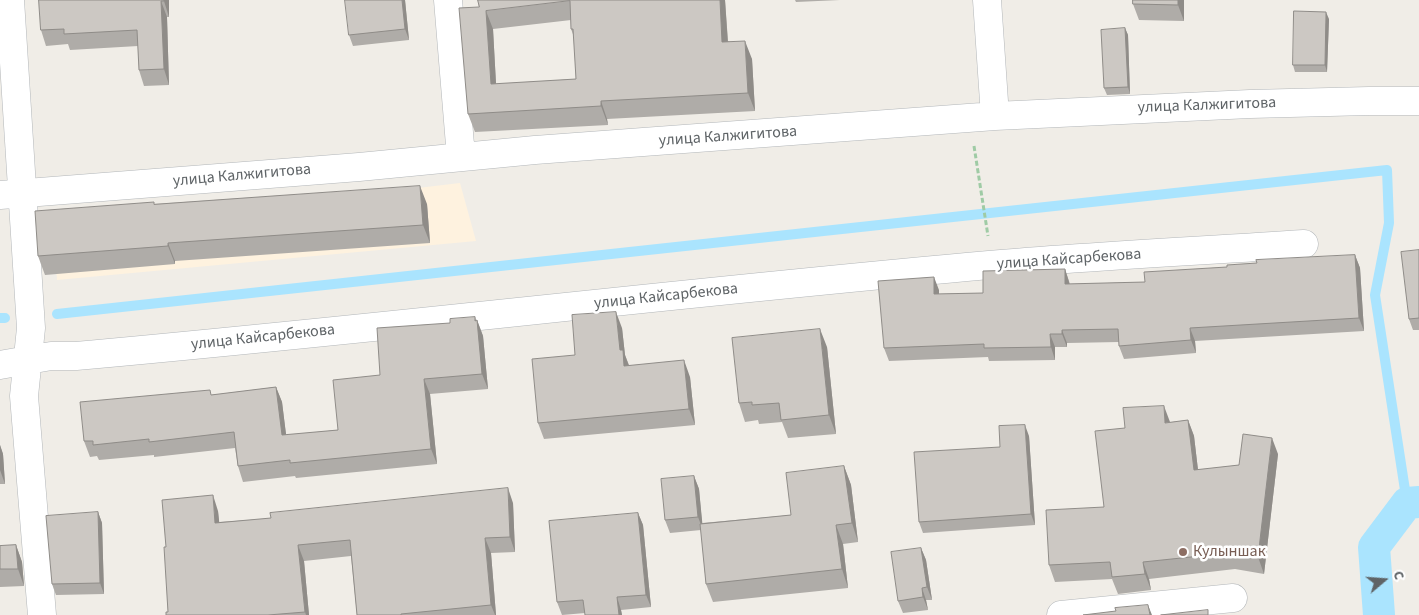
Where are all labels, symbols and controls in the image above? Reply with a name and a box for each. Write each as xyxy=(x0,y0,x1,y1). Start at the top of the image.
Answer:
street label: улица Калжигитова xyxy=(1137,94,1277,118)
street label: улица Калжигитова xyxy=(658,123,798,151)
street label: улица Калжигитова xyxy=(172,160,312,192)
street label: улица Кайсарбекова xyxy=(996,245,1142,275)
street label: улица Кайсарбекова xyxy=(593,280,739,314)
street label: улица Кайсарбекова xyxy=(190,321,336,355)
place label: Кулыншак xyxy=(1193,542,1266,562)
marker: Кулыншак xyxy=(1177,546,1189,558)
north arrow xyxy=(1359,555,1409,605)
text: С xyxy=(1387,568,1409,582)

